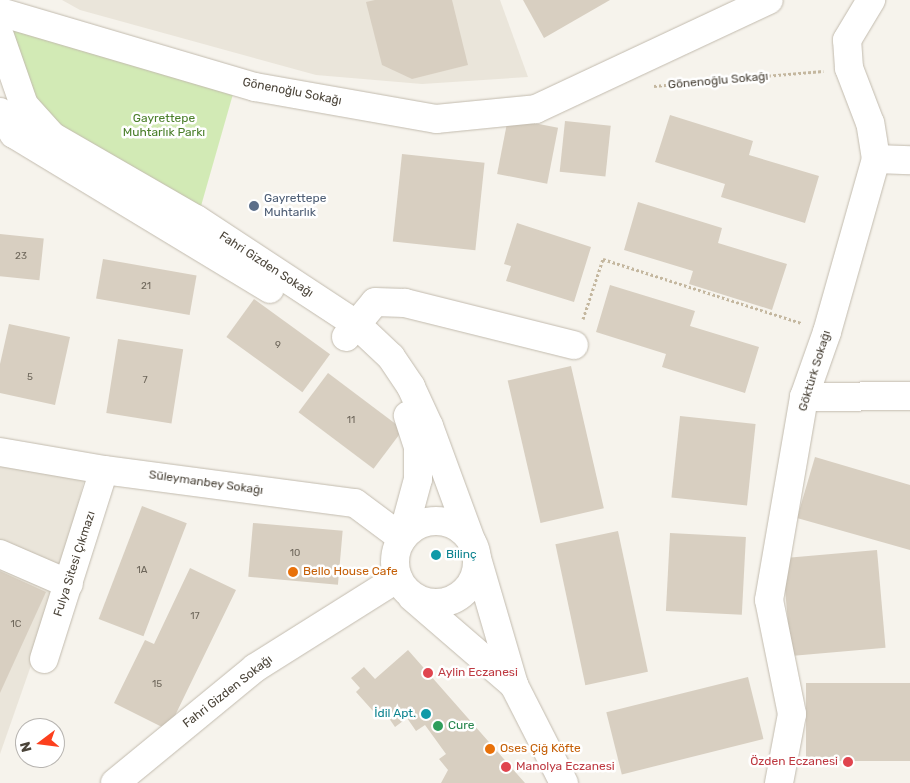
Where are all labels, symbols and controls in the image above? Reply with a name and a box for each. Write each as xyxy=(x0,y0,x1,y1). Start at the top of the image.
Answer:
street label: Gönenoğlu Sokağı xyxy=(667,69,769,93)
street label: Gönenoğlu Sokağı xyxy=(241,75,343,109)
park label: Gayrettepe Muhtarlık Parkı xyxy=(123,112,205,140)
place label: Gayrettepe Muhtarlık xyxy=(264,192,326,220)
marker: Gayrettepe Muhtarlık xyxy=(248,200,260,212)
street label: Fahri Gizden Sokağı xyxy=(216,229,316,301)
house number: 23 xyxy=(15,251,27,263)
house number: 21 xyxy=(141,281,151,293)
street label: Göktürk Sokağı xyxy=(796,329,834,413)
house number: 9 xyxy=(275,340,281,352)
house number: 5 xyxy=(27,372,33,384)
house number: 7 xyxy=(142,375,148,387)
house number: 11 xyxy=(347,415,355,427)
street label: Süleymanbey Sokağı xyxy=(148,468,264,498)
street label: Fulya Sitesi Çıkmazı xyxy=(51,509,99,619)
house number: 10 xyxy=(290,548,300,560)
place label: Bilinç xyxy=(446,548,477,562)
marker: Bilinç xyxy=(430,549,442,561)
house number: 1A xyxy=(137,565,147,577)
place label: Bello House Cafe xyxy=(303,565,398,579)
marker: Bello House Cafe xyxy=(287,566,299,578)
house number: 17 xyxy=(190,611,200,623)
house number: 1C xyxy=(11,619,21,631)
street label: Fahri Gizden Sokağı xyxy=(181,653,275,731)
place label: Aylin Eczanesi xyxy=(438,666,518,680)
marker: Aylin Eczanesi xyxy=(422,667,434,679)
house number: 15 xyxy=(152,679,162,691)
place label: İdil Apt. xyxy=(374,707,416,721)
marker: İdil Apt. xyxy=(420,708,432,720)
north arrow xyxy=(15,718,65,768)
place label: Cure xyxy=(448,719,474,733)
marker: Cure xyxy=(432,720,444,732)
text: N xyxy=(16,740,36,754)
place label: Oses Çiğ Köfte xyxy=(500,742,581,756)
marker: Oses Çiğ Köfte xyxy=(484,743,496,755)
place label: Özden Eczanesi xyxy=(750,755,838,769)
marker: Özden Eczanesi xyxy=(842,756,854,768)
place label: Manolya Eczanesi xyxy=(516,760,615,774)
marker: Manolya Eczanesi xyxy=(500,761,512,773)

